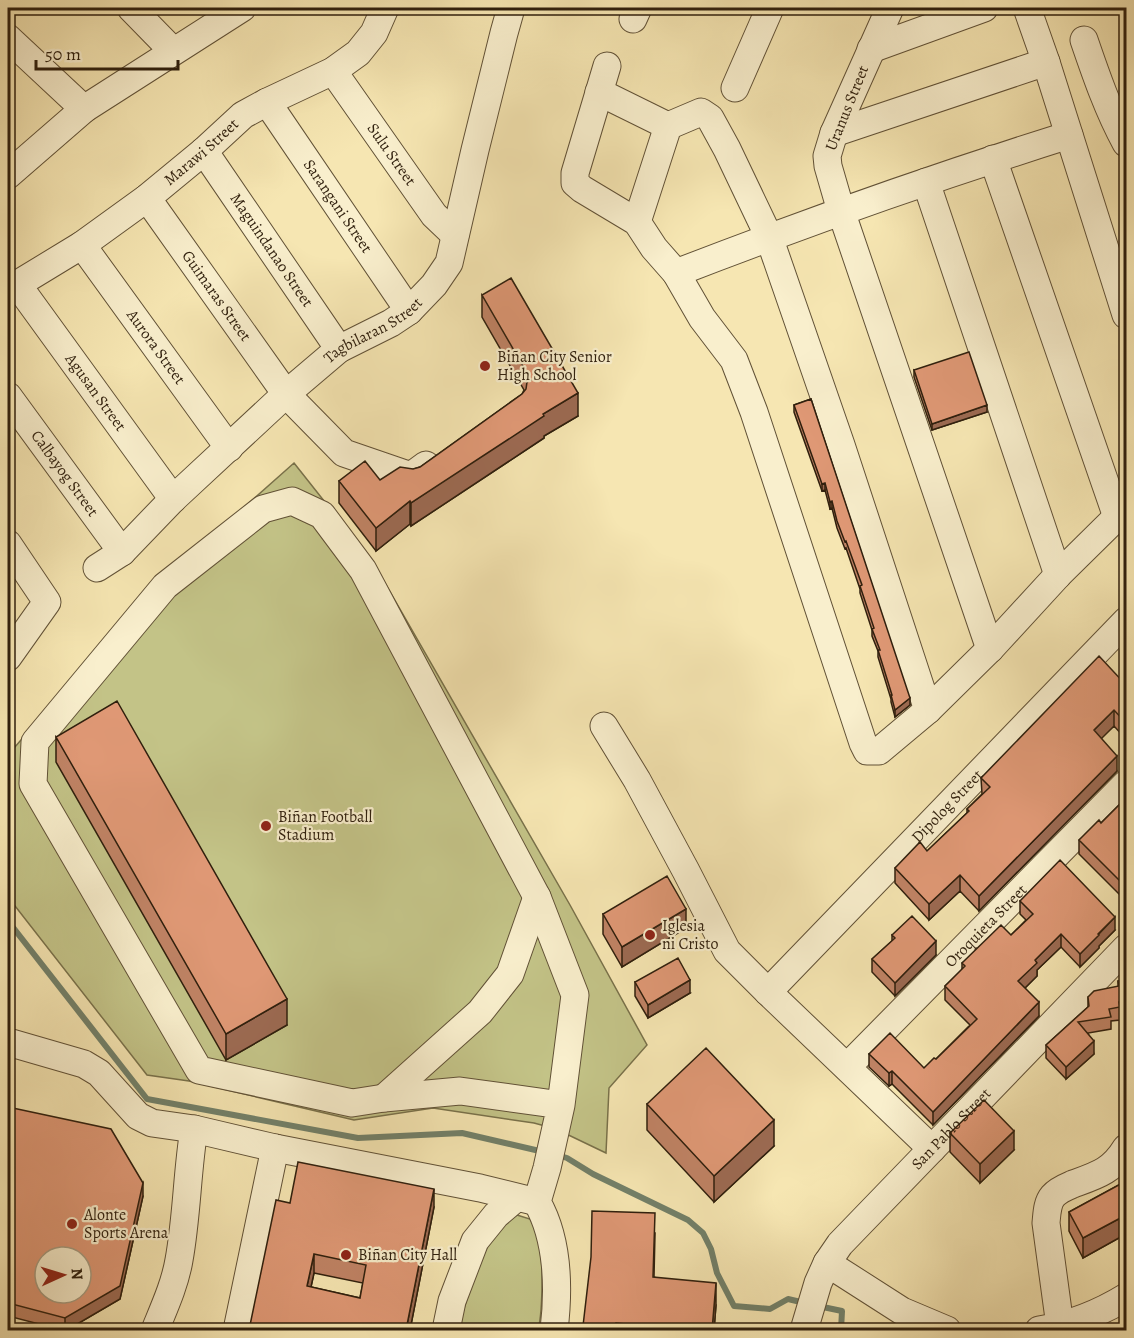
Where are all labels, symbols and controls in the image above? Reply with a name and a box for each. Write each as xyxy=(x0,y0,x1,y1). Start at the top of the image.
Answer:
scale bar xyxy=(36,33,178,71)
text: 50 m xyxy=(45,42,81,66)
street label: Uranus Street xyxy=(820,62,874,154)
street label: Marawi Street xyxy=(159,113,243,191)
street label: Sulu Street xyxy=(362,119,421,190)
street label: Sarangani Street xyxy=(298,155,378,257)
street label: Maguindanao Street xyxy=(225,189,318,312)
street label: Guimaras Street xyxy=(177,246,256,346)
street label: Tagbilaran Street xyxy=(319,292,428,368)
street label: Aurora Street xyxy=(121,304,190,389)
place label: Biñan City Senior High School xyxy=(497,346,612,386)
street label: Agusan Street xyxy=(59,348,131,436)
marker: Biñan City Senior High School xyxy=(478,359,492,373)
street label: Calbayog Street xyxy=(26,426,104,521)
street label: Dipolog Street xyxy=(906,765,988,848)
place label: Biñan Football Stadium xyxy=(278,806,372,846)
marker: Biñan Football Stadium xyxy=(259,819,273,833)
street label: Oroquieta Street xyxy=(940,880,1032,972)
place label: Iglesia ni Cristo xyxy=(662,915,718,955)
marker: Iglesia ni Cristo xyxy=(643,928,657,942)
street label: San Pablo Street xyxy=(906,1083,996,1175)
place label: Alonte Sports Arena xyxy=(83,1204,169,1244)
marker: Alonte Sports Arena xyxy=(65,1217,79,1231)
place label: Biñan City Hall xyxy=(358,1244,457,1266)
north arrow xyxy=(33,1245,93,1305)
marker: Biñan City Hall xyxy=(339,1248,353,1262)
text: N xyxy=(66,1267,88,1281)

